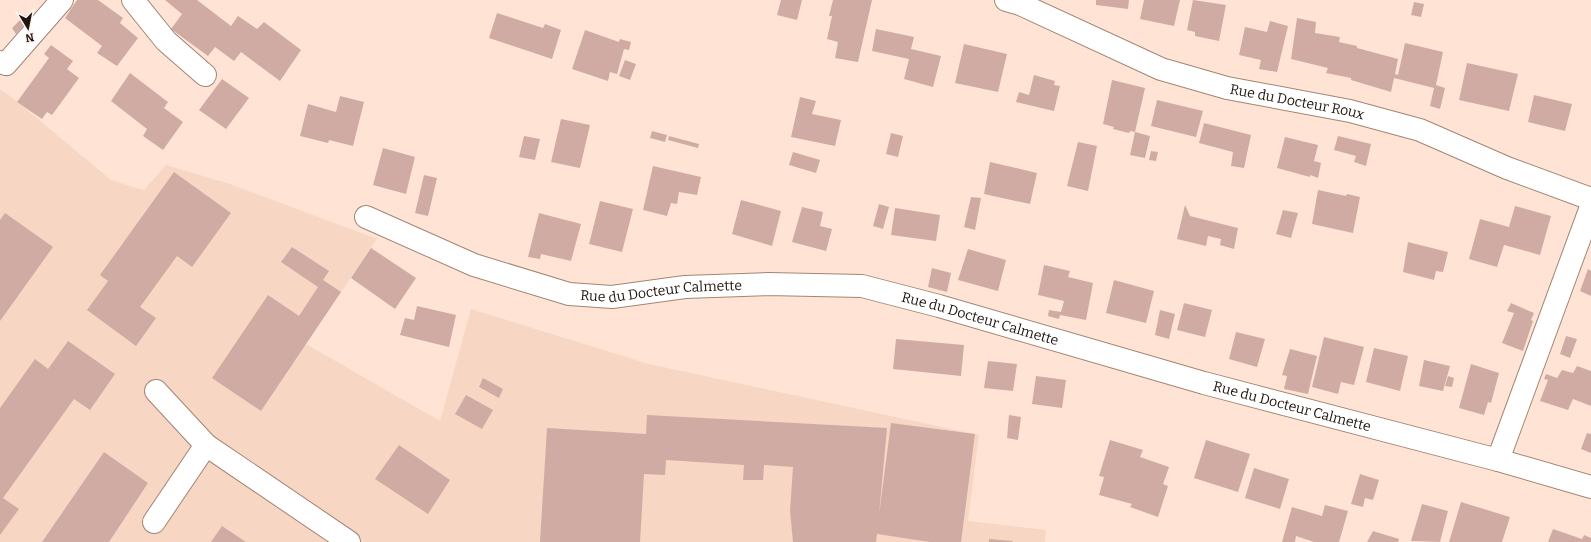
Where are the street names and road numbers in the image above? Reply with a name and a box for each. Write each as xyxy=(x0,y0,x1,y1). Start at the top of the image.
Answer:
street label: Rue du Docteur Roux xyxy=(1228,81,1366,124)
street label: Rue du Docteur Calmette xyxy=(580,277,742,306)
street label: Rue du Docteur Calmette xyxy=(900,289,1061,349)
street label: Rue du Docteur Calmette xyxy=(1211,378,1373,435)

